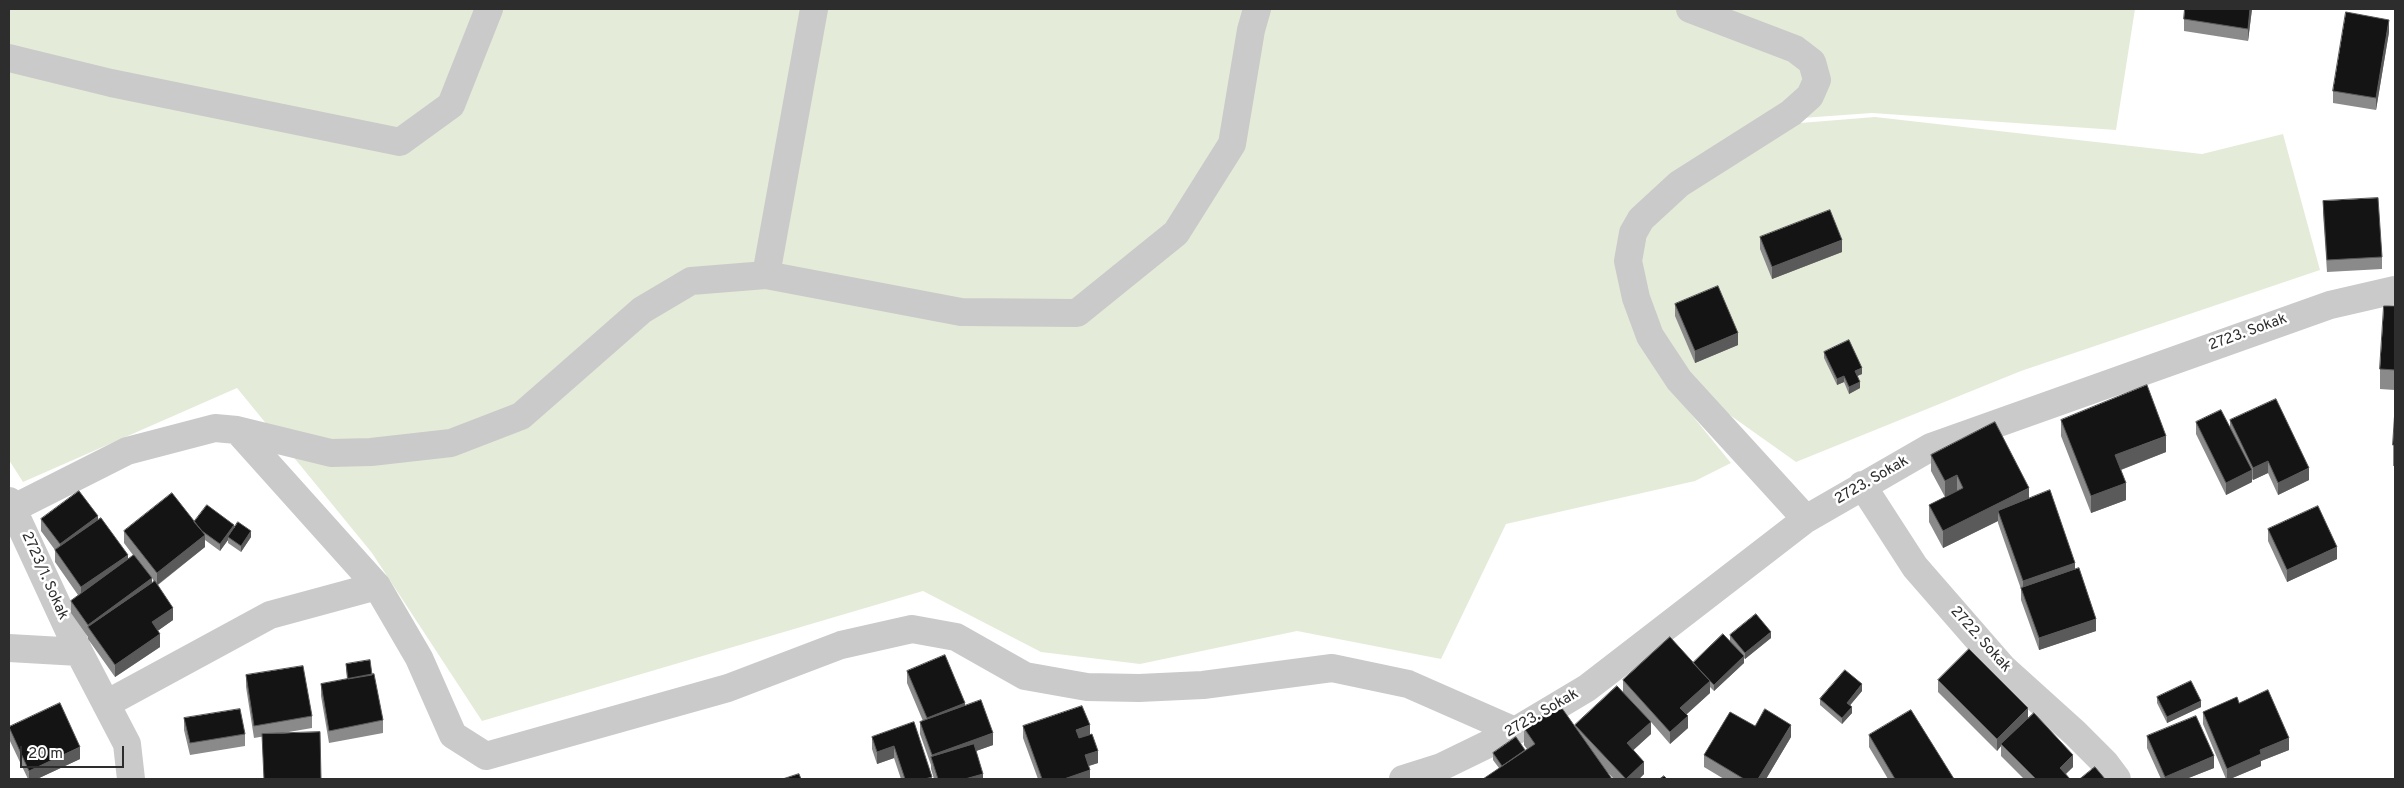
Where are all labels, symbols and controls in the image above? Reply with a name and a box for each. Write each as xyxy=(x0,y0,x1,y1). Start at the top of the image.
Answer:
street label: 2723. Sokak xyxy=(2206,310,2290,356)
street label: 2723. Sokak xyxy=(1832,453,1912,509)
street label: 2723/1. Sokak xyxy=(17,529,71,623)
street label: 2722. Sokak xyxy=(1946,603,2014,677)
street label: 2723. Sokak xyxy=(1502,686,1582,742)
scale bar xyxy=(22,736,126,768)
text: 20 m xyxy=(28,745,63,764)

